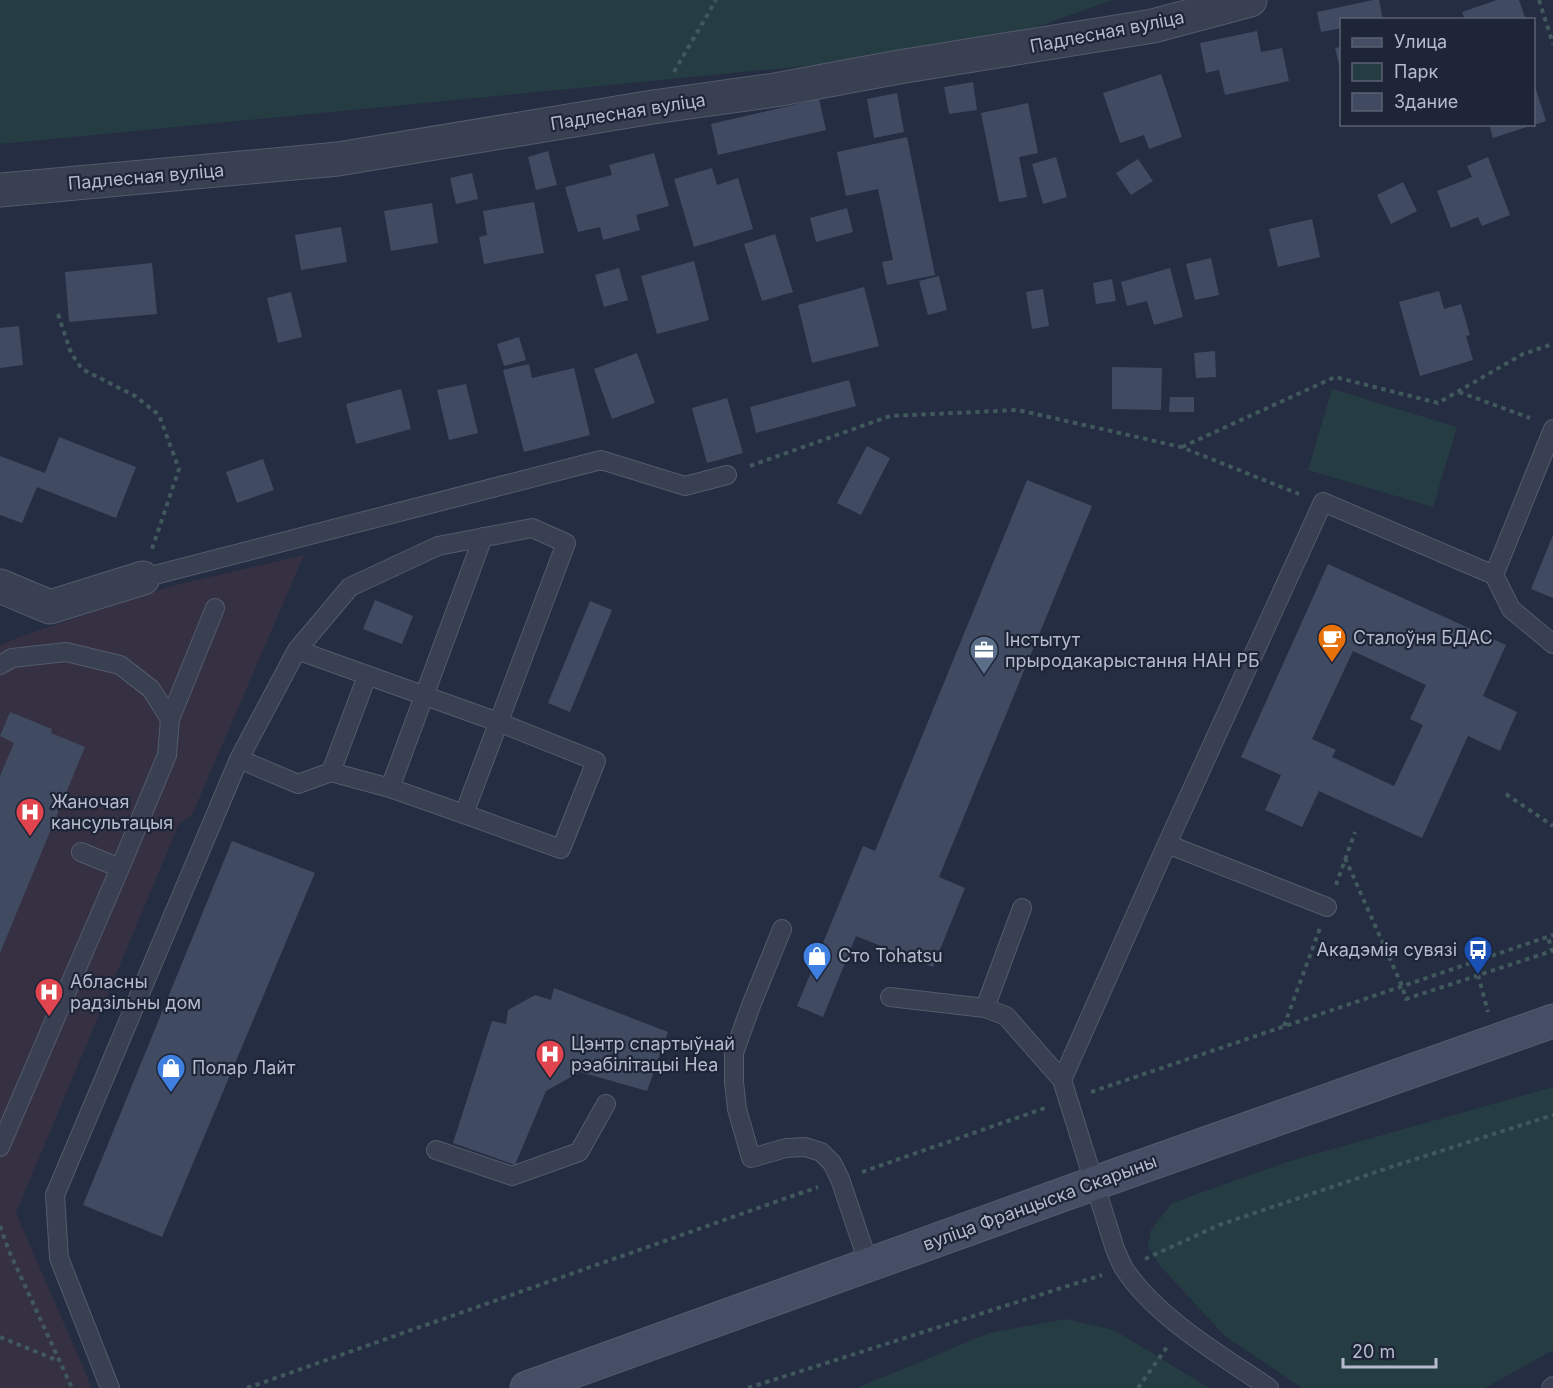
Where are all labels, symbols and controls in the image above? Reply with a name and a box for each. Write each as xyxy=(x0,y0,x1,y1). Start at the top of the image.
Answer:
street label: Падлесная вуліца xyxy=(1028,6,1186,57)
legend xyxy=(1340,18,1535,126)
text: Улица xyxy=(1394,31,1447,52)
text: Парк xyxy=(1394,61,1439,82)
street label: Падлесная вуліца xyxy=(549,89,707,134)
text: Здание xyxy=(1394,91,1458,112)
street label: Падлесная вуліца xyxy=(67,159,225,194)
cafe icon: Сталоўня БДАС xyxy=(1316,622,1348,664)
place label: Сталоўня БДАС xyxy=(1353,627,1493,648)
place label: Інстытут прыродакарыстання НАН РБ xyxy=(1005,629,1260,671)
office icon: Інстытут прыродакарыстання НАН РБ xyxy=(968,634,1000,676)
place label: Жаночая кансультацыя xyxy=(51,791,173,833)
hospital icon: Жаночая кансультацыя xyxy=(14,796,46,838)
bus stop icon: Акадэмія сувязі xyxy=(1462,934,1494,976)
place label: Акадэмія сувязі xyxy=(1317,939,1457,960)
shop icon: Сто Tohatsu xyxy=(801,940,833,982)
place label: Сто Tohatsu xyxy=(838,945,943,966)
place label: Абласны радзільны дом xyxy=(70,971,201,1013)
hospital icon: Абласны радзільны дом xyxy=(33,976,65,1018)
place label: Цэнтр спартыўнай рэабілітацыі Неа xyxy=(571,1033,735,1075)
hospital icon: Цэнтр спартыўнай рэабілітацыі Неа xyxy=(534,1038,566,1080)
shop icon: Полар Лайт xyxy=(155,1052,187,1094)
place label: Полар Лайт xyxy=(192,1057,296,1078)
street label: вуліца Францыска Скарыны xyxy=(920,1150,1160,1255)
scale bar xyxy=(1343,1331,1436,1369)
text: 20 m xyxy=(1352,1341,1395,1362)

